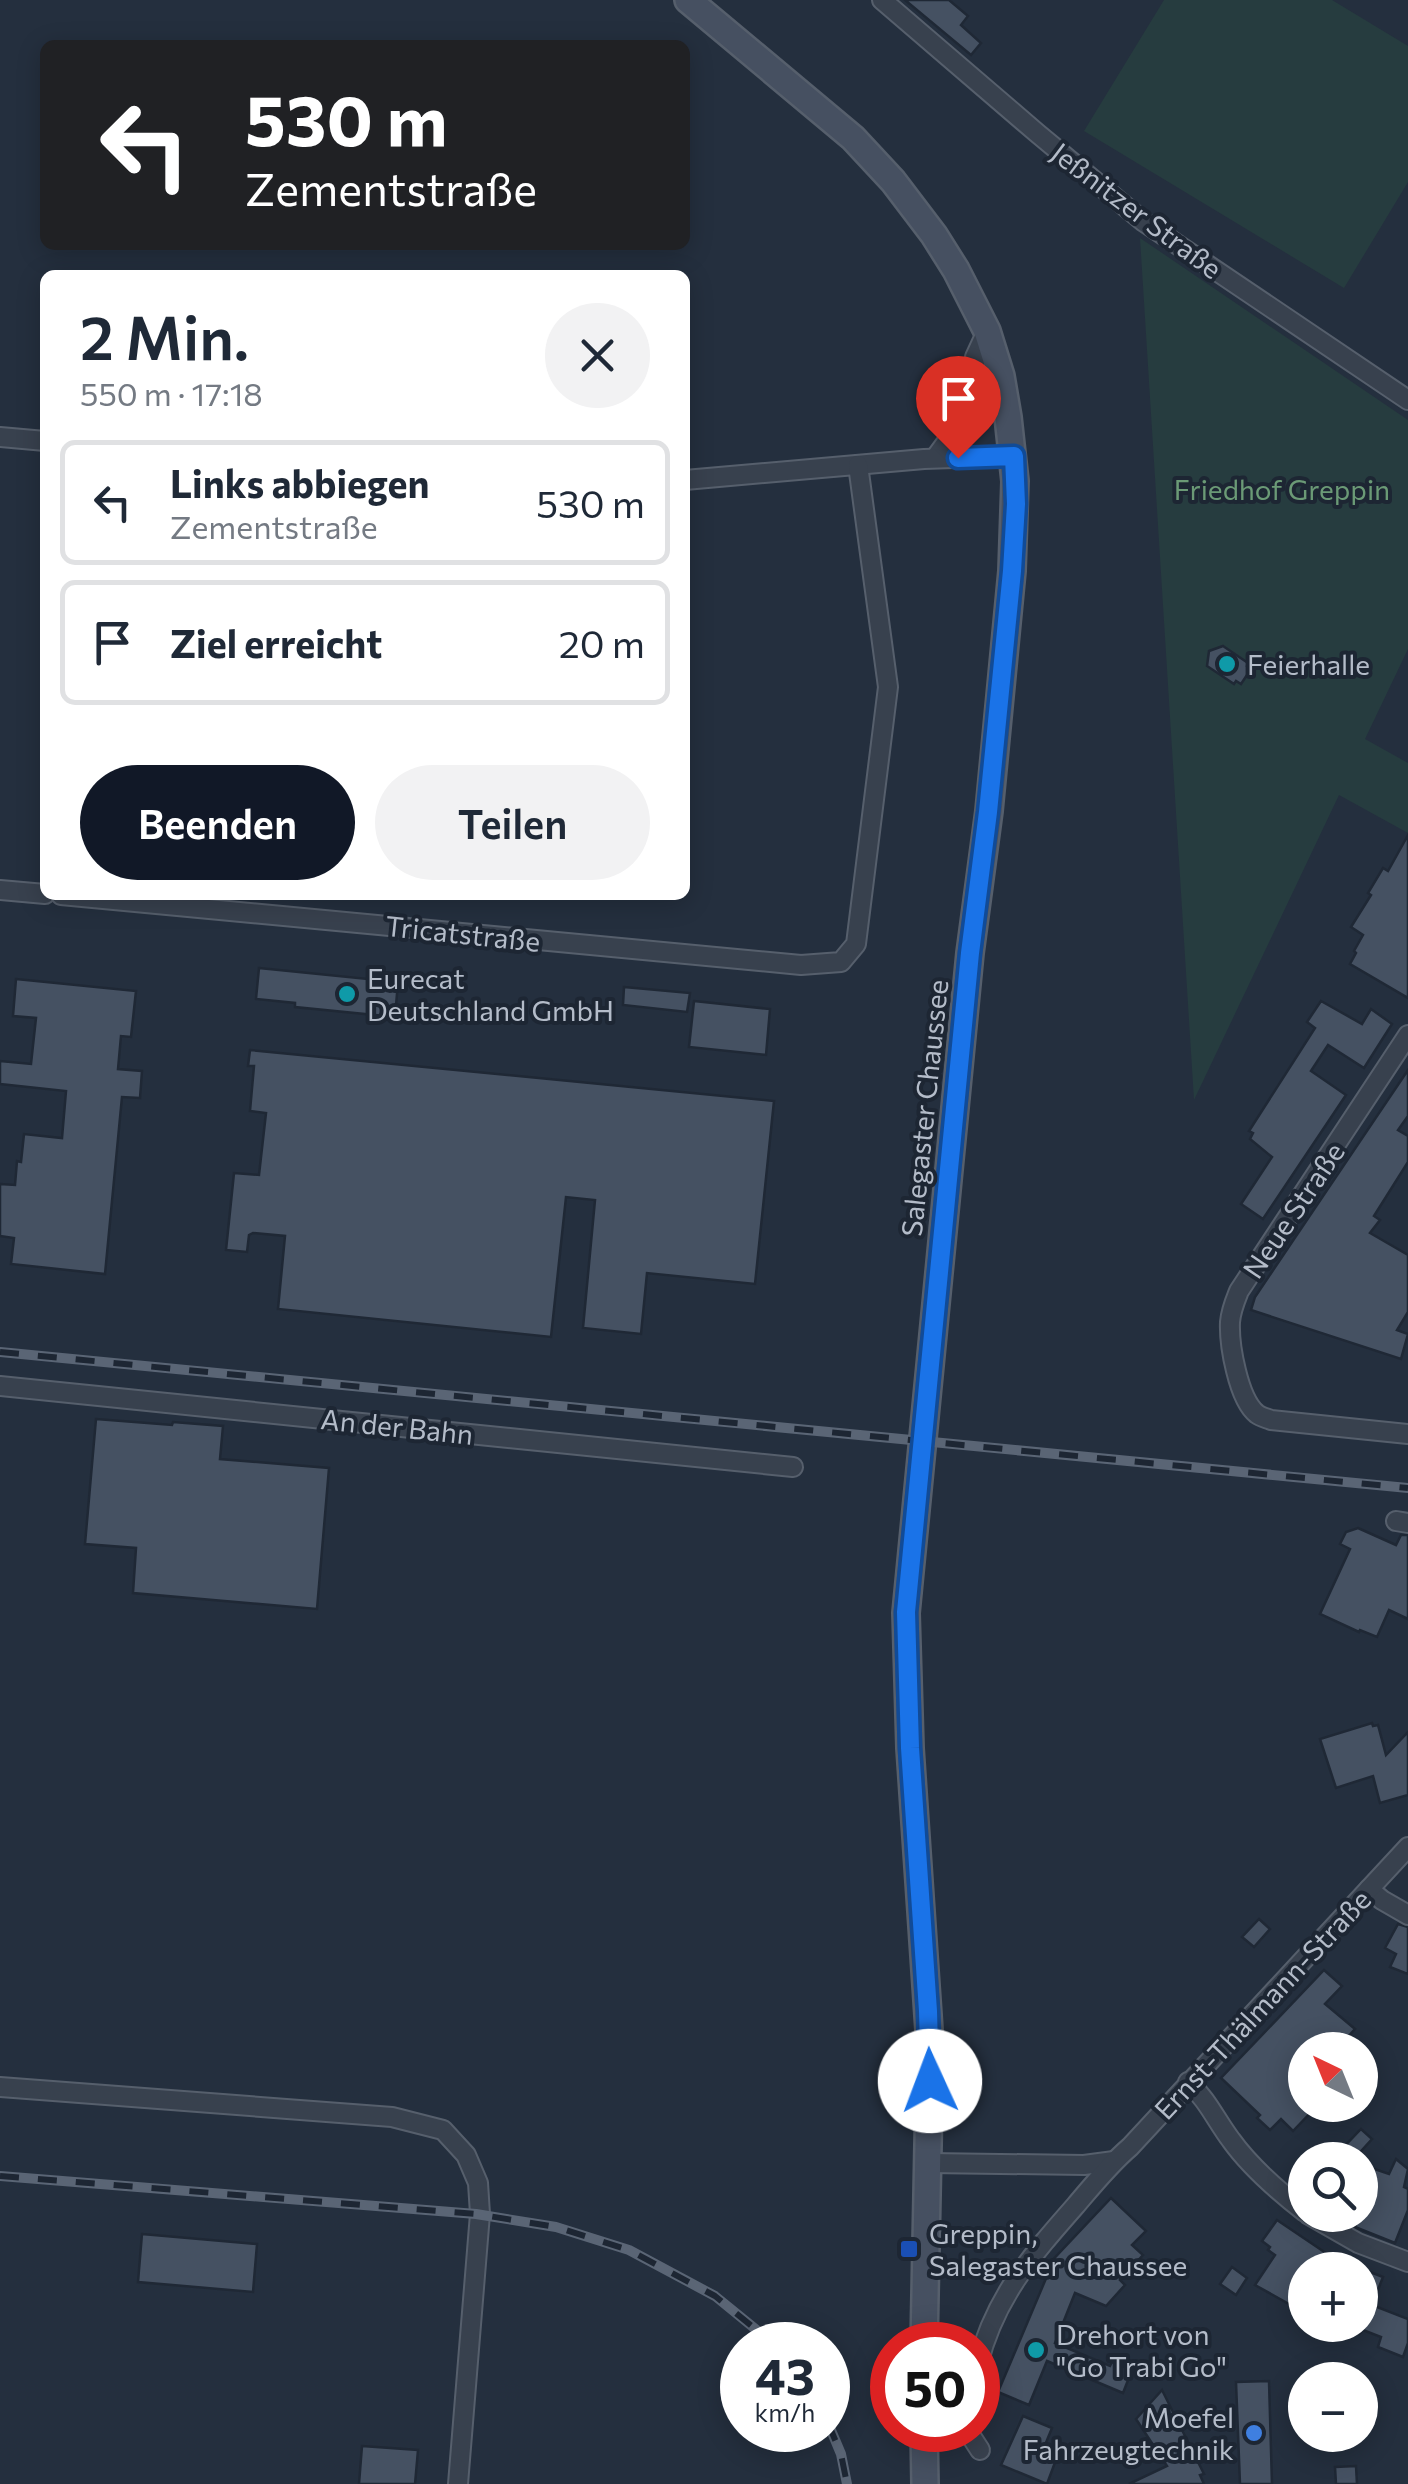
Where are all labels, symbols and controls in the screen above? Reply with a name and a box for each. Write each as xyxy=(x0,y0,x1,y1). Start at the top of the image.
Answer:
text: 530 m xyxy=(245,75,448,160)
icon: left xyxy=(80,80,210,210)
street label: Jeßnitzer Straße xyxy=(1045,135,1229,285)
text: Zementstraße xyxy=(245,160,537,215)
text: 2 Min. xyxy=(80,299,249,372)
button: close xyxy=(545,303,650,408)
pin xyxy=(916,356,1001,459)
icon: arrive xyxy=(931,371,986,426)
text: 550 m · 17:18 xyxy=(80,373,263,413)
text: Links abbiegen xyxy=(170,459,430,506)
park label: Friedhof Greppin xyxy=(1174,472,1390,506)
icon: left xyxy=(85,475,140,530)
text: 530 m xyxy=(536,479,645,526)
text: Zementstraße xyxy=(170,506,378,546)
icon: arrive xyxy=(85,615,140,670)
text: Ziel erreicht xyxy=(170,619,382,666)
text: 20 m xyxy=(559,619,645,666)
place label: Feierhalle xyxy=(1247,647,1370,681)
marker: Feierhalle xyxy=(1216,653,1238,675)
button: Beenden xyxy=(80,765,355,880)
button: Teilen xyxy=(375,765,650,880)
street label: Tricatstraße xyxy=(384,908,542,958)
place label: Eurecat Deutschland GmbH xyxy=(367,961,614,1027)
street label: Salegaster Chaussee xyxy=(894,978,954,1238)
marker: Eurecat Deutschland GmbH xyxy=(336,983,358,1005)
street label: Neue Straße xyxy=(1235,1136,1351,1284)
street label: An der Bahn xyxy=(319,1401,475,1451)
street label: Ernst-Thälmann-Straße xyxy=(1147,1882,1377,2126)
position arrow xyxy=(878,2029,982,2133)
north arrow xyxy=(1288,2032,1378,2122)
map controls xyxy=(1288,2032,1378,2452)
button: search xyxy=(1288,2142,1378,2232)
place label: Greppin, Salegaster Chaussee xyxy=(929,2216,1187,2282)
marker: Greppin, Salegaster Chaussee xyxy=(898,2238,920,2260)
button: + xyxy=(1288,2252,1378,2342)
place label: Drehort von "Go Trabi Go" xyxy=(1056,2317,1227,2383)
speed limit sign: 50 xyxy=(870,2322,1000,2452)
marker: Drehort von "Go Trabi Go" xyxy=(1025,2339,1047,2361)
text: 43 xyxy=(755,2344,815,2405)
button: − xyxy=(1288,2362,1378,2452)
text: km/h xyxy=(755,2397,815,2427)
place label: Moefel Fahrzeugtechnik xyxy=(1023,2400,1234,2466)
marker: Moefel Fahrzeugtechnik xyxy=(1243,2422,1265,2444)

